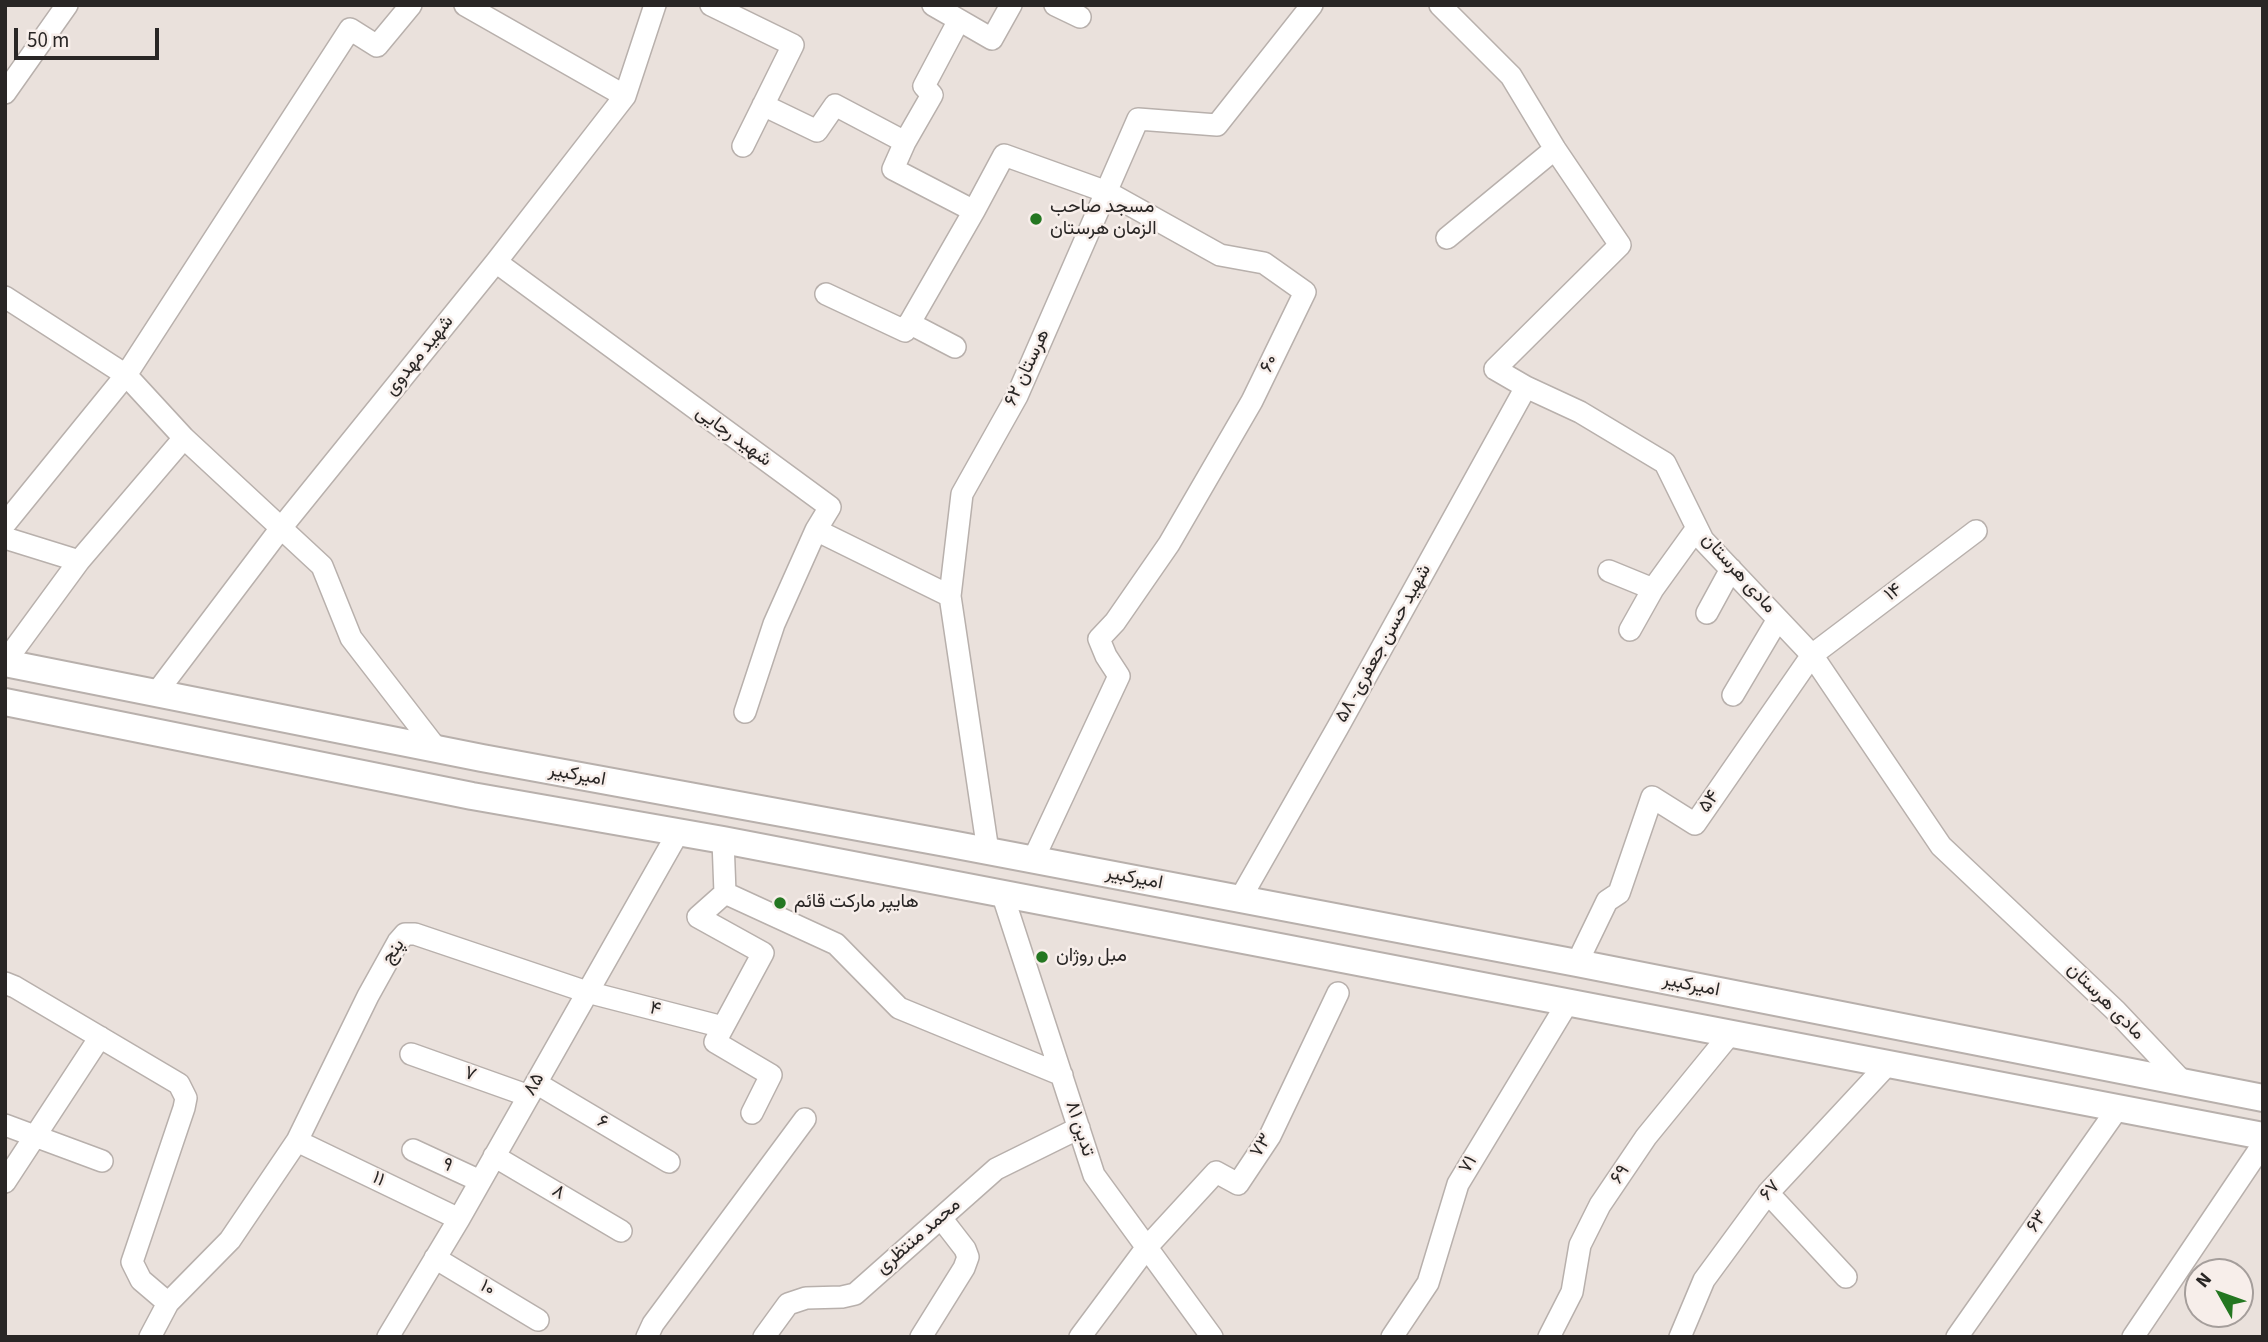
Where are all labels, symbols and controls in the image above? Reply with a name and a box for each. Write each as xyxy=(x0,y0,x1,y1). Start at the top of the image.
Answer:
scale bar xyxy=(18,14,163,58)
text: 50 m xyxy=(27,25,69,55)
place label: مسجد صاحب الزمان هرستان xyxy=(1050,197,1157,241)
marker: مسجد صاحب الزمان هرستان xyxy=(1028,211,1044,227)
street label: شهید مهدوی xyxy=(381,311,459,401)
street label: هرستان ۶۲ xyxy=(1000,326,1056,410)
street label: ۶۰ xyxy=(1256,351,1284,377)
street label: شهید رجایی xyxy=(690,402,776,472)
street label: مادی هرستان xyxy=(1696,529,1780,619)
street label: شهید حسن جعفری- ۵۸ xyxy=(1331,561,1437,727)
street label: ۱۴ xyxy=(1881,579,1907,607)
street label: امیرکبیر xyxy=(547,760,607,792)
street label: ۵۴ xyxy=(1694,786,1726,818)
street label: امیرکبیر xyxy=(1104,862,1164,896)
place label: هایپر مارکت قائم xyxy=(794,892,919,914)
marker: هایپر مارکت قائم xyxy=(772,895,788,911)
street label: پنج xyxy=(377,935,411,969)
place label: مبل روژان xyxy=(1056,946,1127,968)
marker: مبل روژان xyxy=(1034,949,1050,965)
street label: مادی هرستان xyxy=(2061,958,2149,1046)
street label: امیرکبیر xyxy=(1661,969,1721,1003)
street label: ۴ xyxy=(647,998,663,1022)
street label: ۷ xyxy=(461,1062,479,1088)
street label: ۸۵ xyxy=(520,1070,550,1100)
street label: تدین ۸۱ xyxy=(1059,1099,1099,1159)
street label: ۶ xyxy=(592,1111,612,1135)
street label: ۷۳ xyxy=(1246,1130,1278,1162)
street label: ۷۱ xyxy=(1455,1152,1483,1178)
street label: ۹ xyxy=(438,1154,456,1178)
street label: ۶۹ xyxy=(1606,1161,1636,1189)
street label: ۱۱ xyxy=(368,1167,388,1193)
street label: ۶۷ xyxy=(1756,1176,1786,1206)
street label: ۸ xyxy=(547,1180,569,1206)
street label: محمد منتظری xyxy=(872,1194,966,1280)
street label: ۶۳ xyxy=(2022,1207,2054,1237)
north arrow xyxy=(2184,1258,2254,1328)
text: N xyxy=(2190,1267,2218,1294)
street label: ۱۰ xyxy=(475,1276,499,1302)

